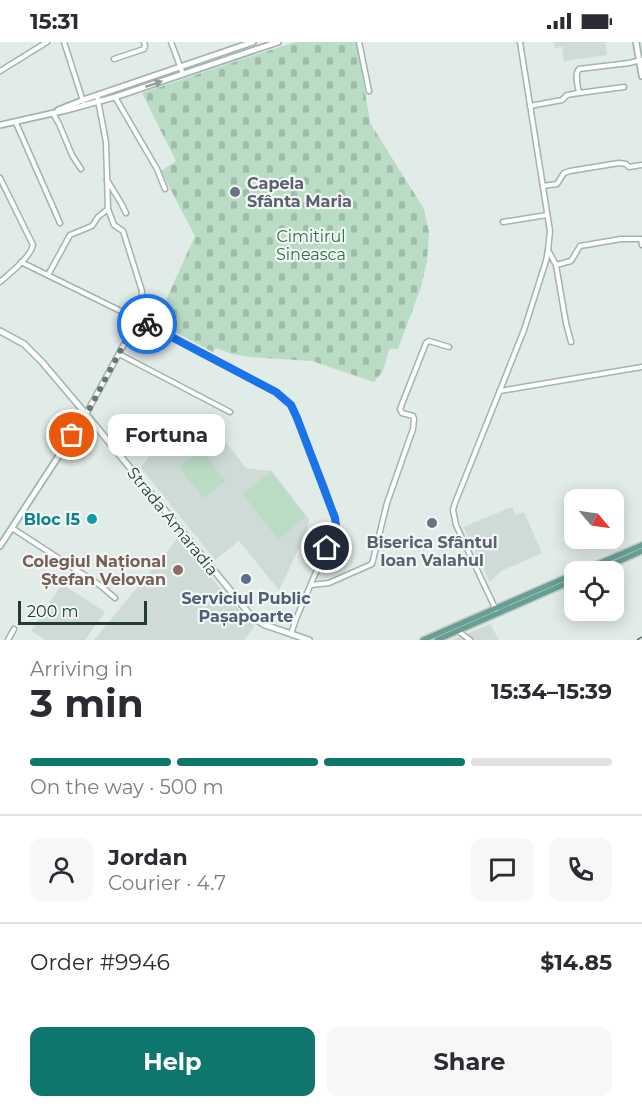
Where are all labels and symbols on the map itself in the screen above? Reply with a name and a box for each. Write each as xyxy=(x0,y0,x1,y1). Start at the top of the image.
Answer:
one-way arrow xyxy=(145,79,163,88)
place label: Capela Sfânta Maria xyxy=(247,174,352,211)
marker: Capela Sfânta Maria xyxy=(228,185,242,199)
park label: Cimitirul Sineasca xyxy=(276,227,346,264)
courier xyxy=(117,294,177,354)
pin xyxy=(46,409,97,460)
callout: Fortuna xyxy=(108,414,225,456)
street label: Strada Amaradia xyxy=(123,463,222,579)
north arrow xyxy=(564,489,624,549)
place label: Bloc I5 xyxy=(24,510,80,529)
marker: Bloc I5 xyxy=(85,512,99,526)
marker: Biserica Sfântul Ioan Valahul xyxy=(425,516,439,530)
pin xyxy=(301,522,352,573)
place label: Biserica Sfântul Ioan Valahul xyxy=(366,533,498,570)
place label: Colegiul Național Ștefan Velovan xyxy=(22,552,166,590)
marker: Colegiul Național Ștefan Velovan xyxy=(171,563,185,577)
marker: Serviciul Public Pașapoarte xyxy=(239,572,253,586)
place label: Serviciul Public Pașapoarte xyxy=(181,589,311,627)
scale bar xyxy=(18,598,147,626)

